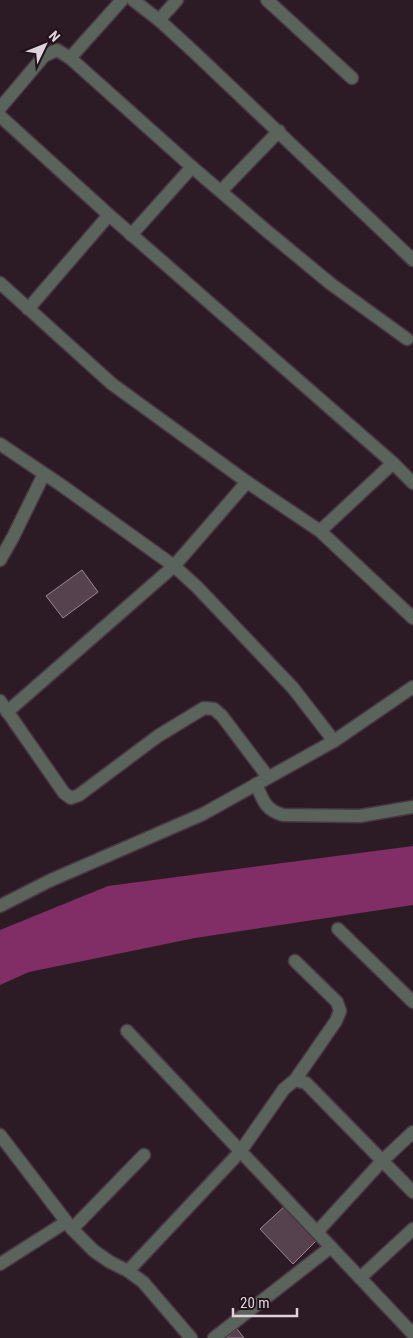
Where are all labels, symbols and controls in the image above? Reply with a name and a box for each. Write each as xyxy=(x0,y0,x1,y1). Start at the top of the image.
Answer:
north arrow xyxy=(20,20,70,70)
text: N xyxy=(46,28,63,45)
scale bar xyxy=(233,1286,297,1318)
text: 20 m xyxy=(240,1294,270,1312)

